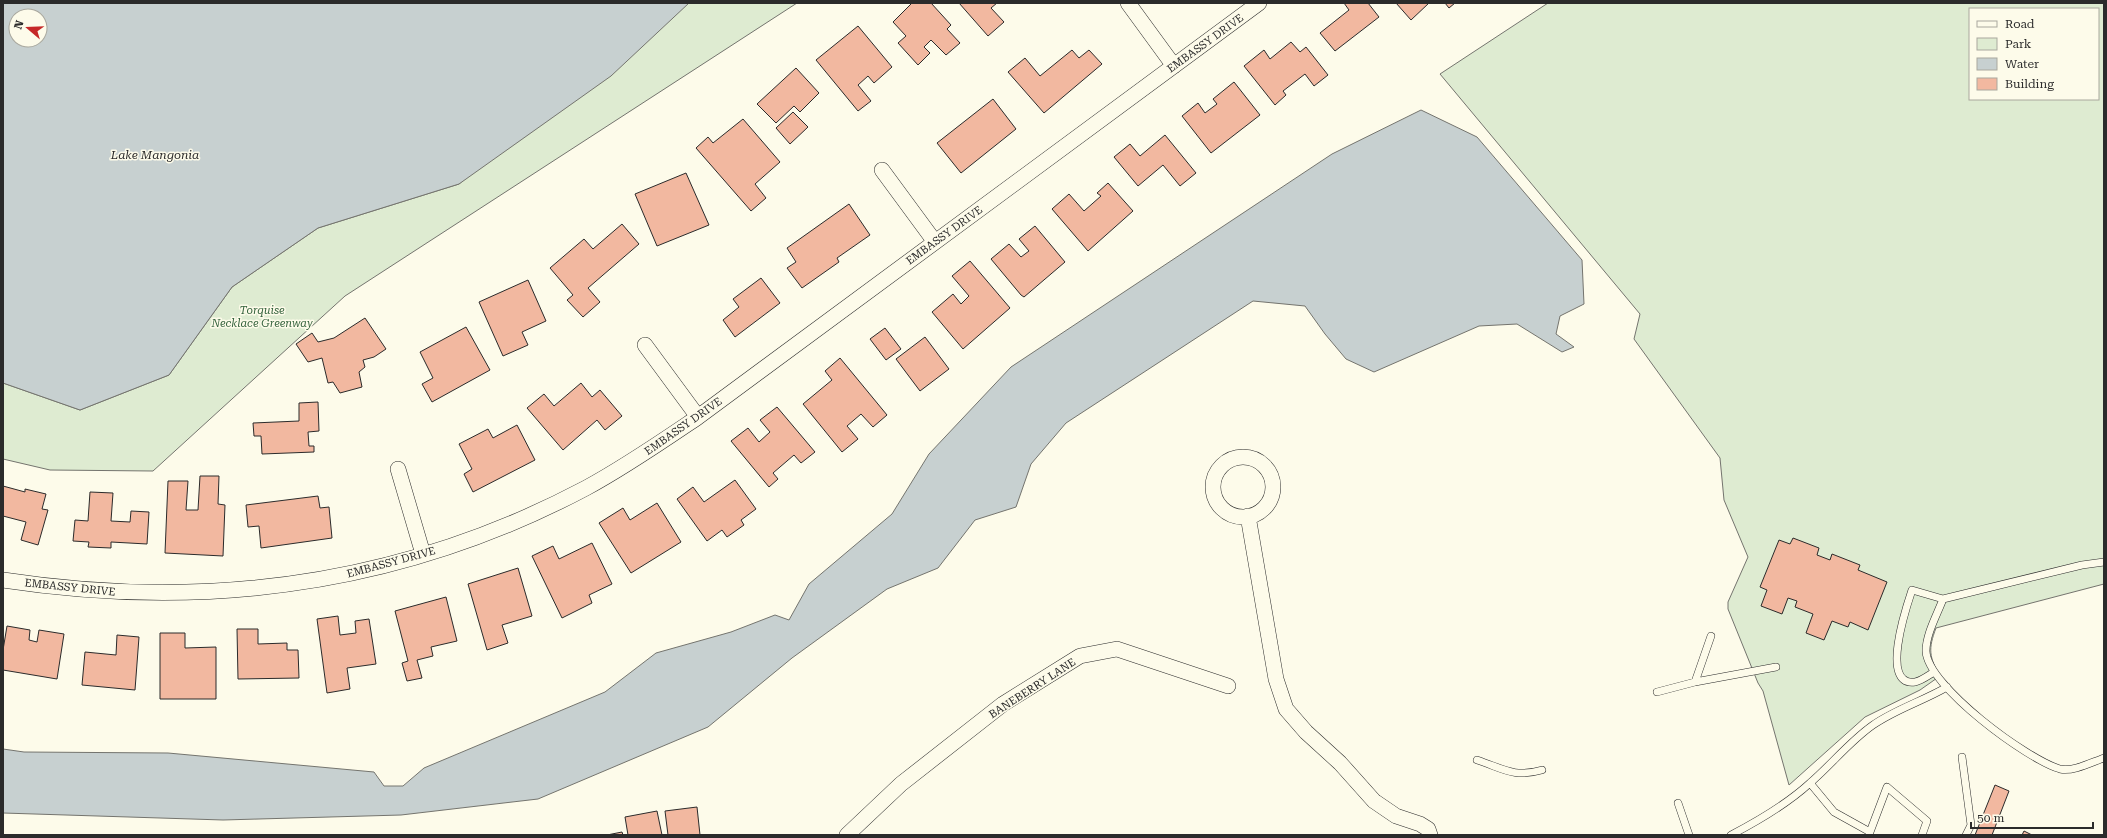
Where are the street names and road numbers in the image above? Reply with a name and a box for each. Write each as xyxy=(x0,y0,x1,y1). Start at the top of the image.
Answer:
street label: EMBASSY DRIVE xyxy=(1165,11,1246,76)
street label: EMBASSY DRIVE xyxy=(904,203,985,268)
street label: EMBASSY DRIVE xyxy=(642,395,724,458)
street label: EMBASSY DRIVE xyxy=(345,544,437,581)
street label: EMBASSY DRIVE xyxy=(24,576,116,599)
street label: BANEBERRY LANE xyxy=(986,656,1078,721)

